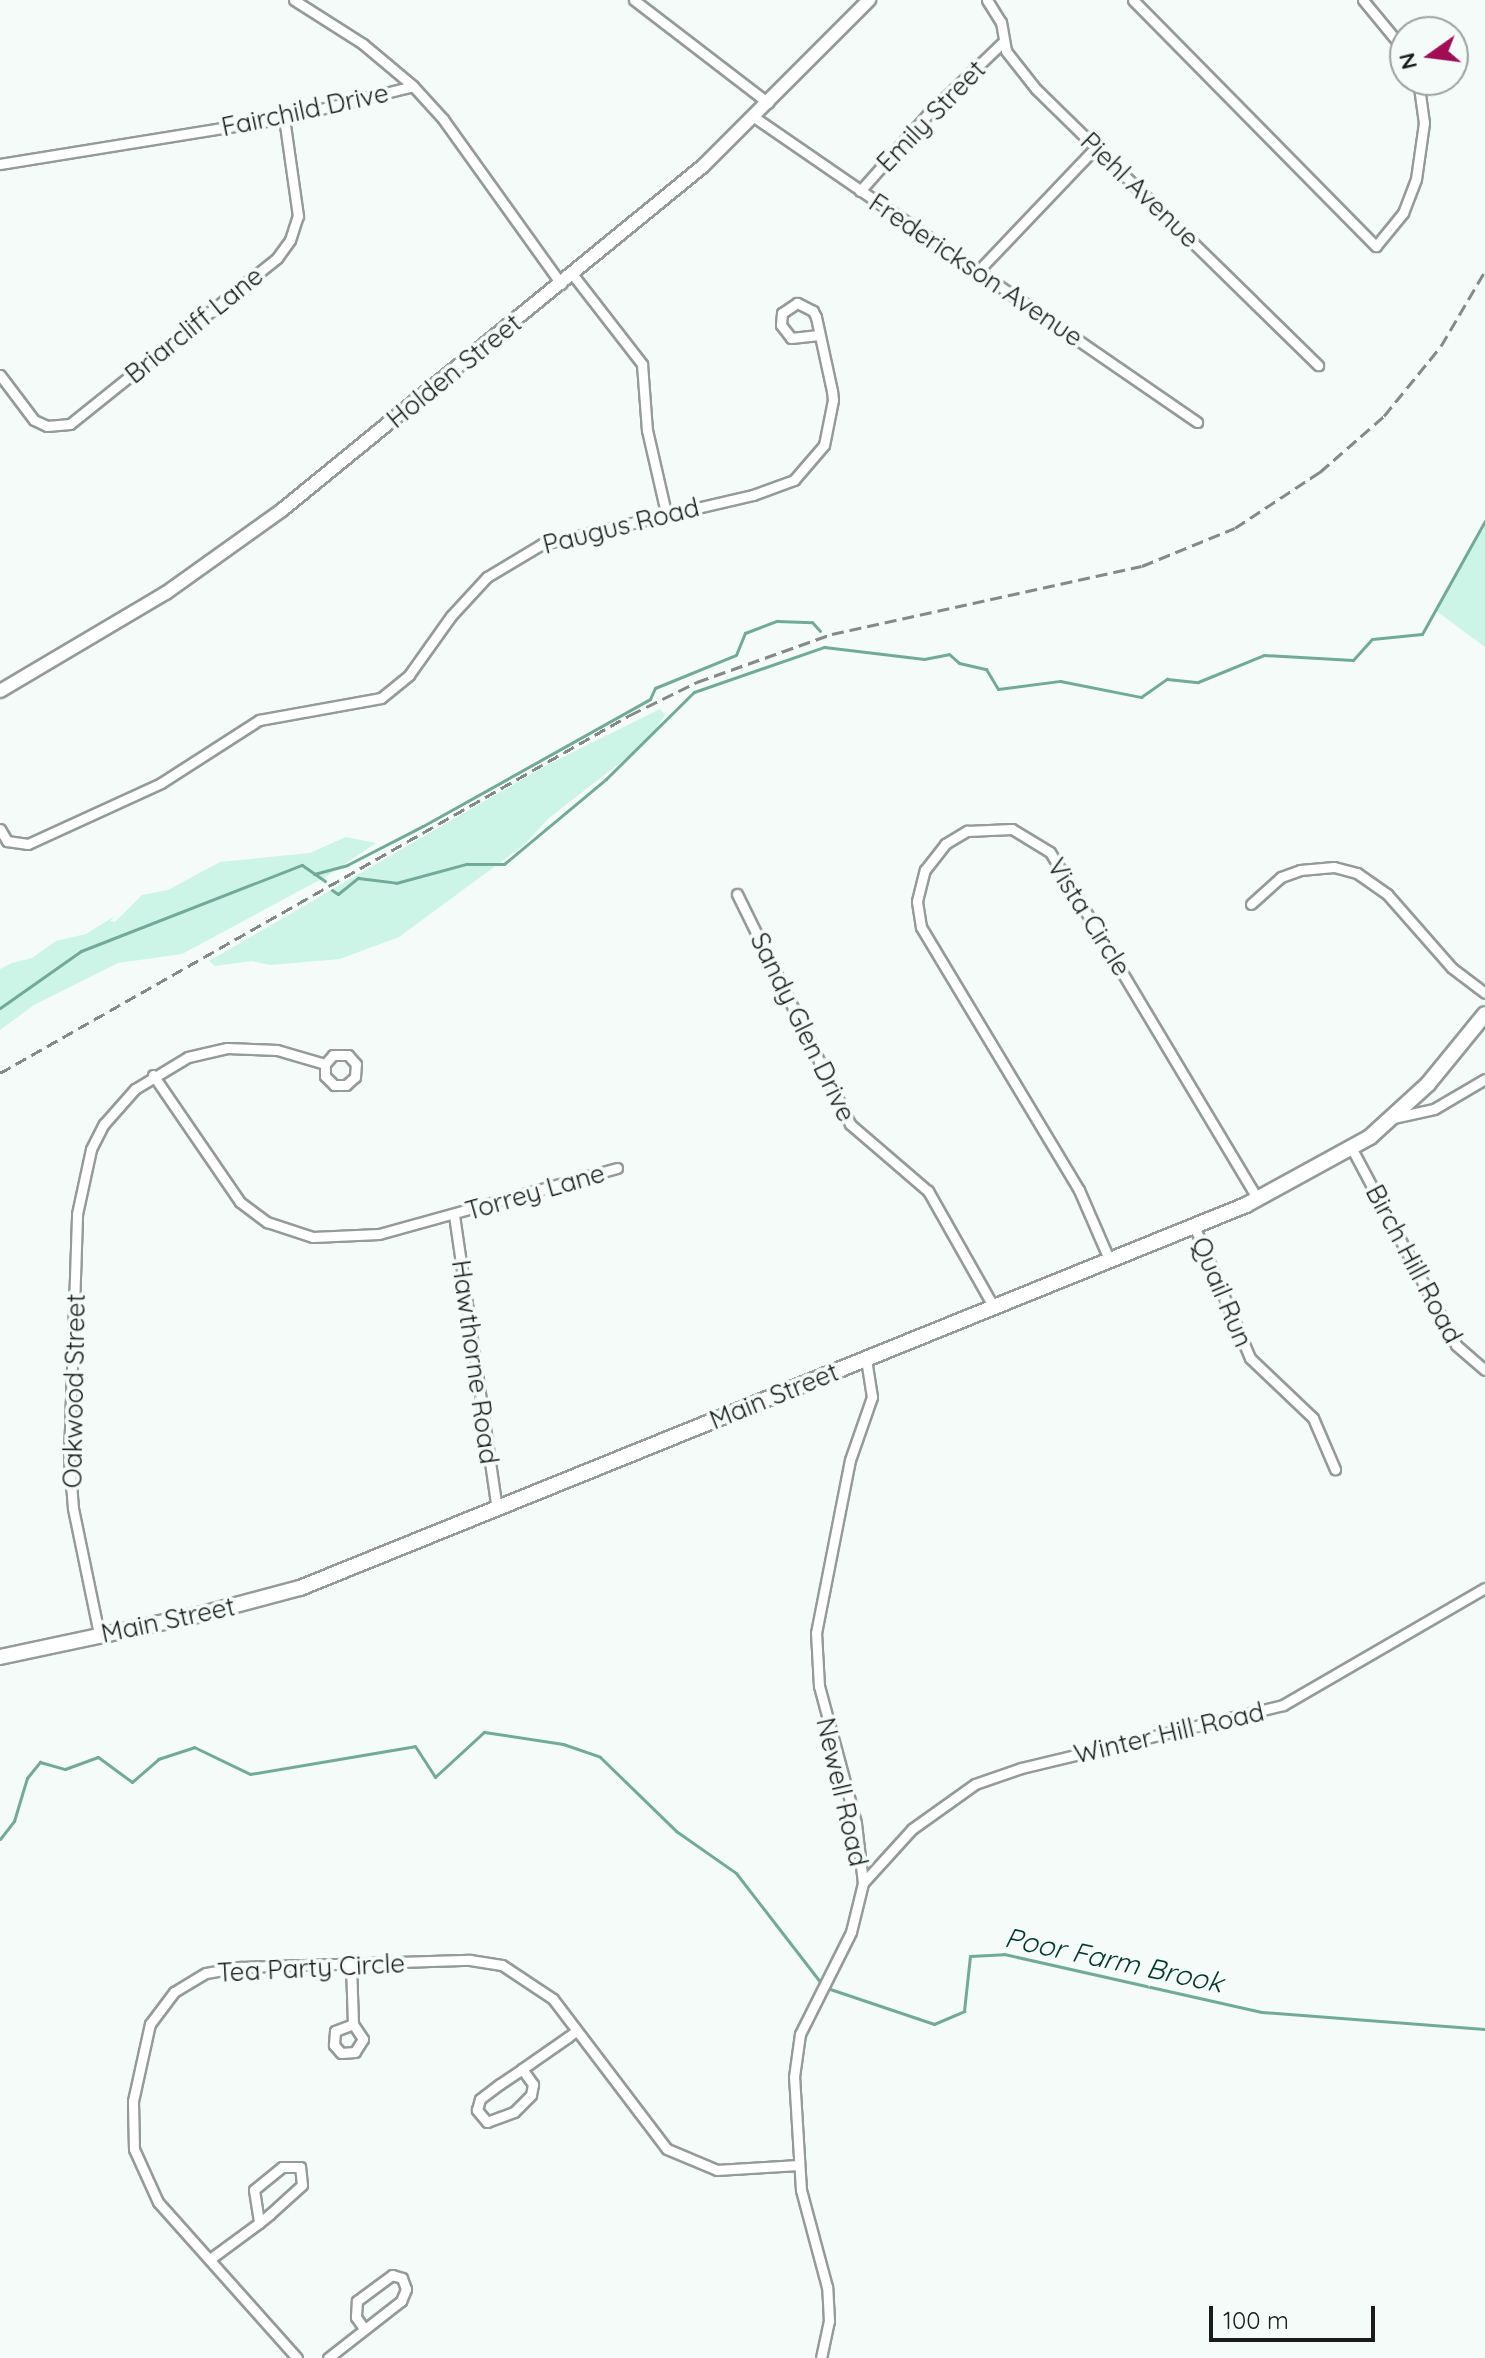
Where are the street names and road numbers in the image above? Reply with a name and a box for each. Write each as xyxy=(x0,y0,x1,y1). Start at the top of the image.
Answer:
street label: Emily Street xyxy=(870,54,992,178)
street label: Fairchild Drive xyxy=(219,77,391,143)
street label: Piehl Avenue xyxy=(1074,126,1206,254)
street label: Frederickson Avenue xyxy=(863,187,1089,353)
street label: Briarcliff Lane xyxy=(119,260,269,390)
street label: Holden Street xyxy=(381,307,527,435)
street label: Paugus Road xyxy=(540,492,702,560)
street label: Vista Circle xyxy=(1041,853,1137,981)
street label: Sandy Glen Drive xyxy=(744,927,862,1127)
street label: Torrey Lane xyxy=(462,1157,608,1227)
street label: Birch Hill Road xyxy=(1359,1179,1469,1349)
street label: Quail Run xyxy=(1185,1232,1259,1352)
street label: Hawthorne Road xyxy=(445,1258,505,1466)
street label: Oakwood Street xyxy=(57,1294,91,1488)
street label: Main Street xyxy=(705,1356,843,1436)
street label: Main Street xyxy=(98,1591,238,1649)
street label: Winter Hill Road xyxy=(1071,1696,1267,1770)
street label: Newell Road xyxy=(810,1715,874,1869)
street label: Tea Party Circle xyxy=(216,1948,406,1988)

